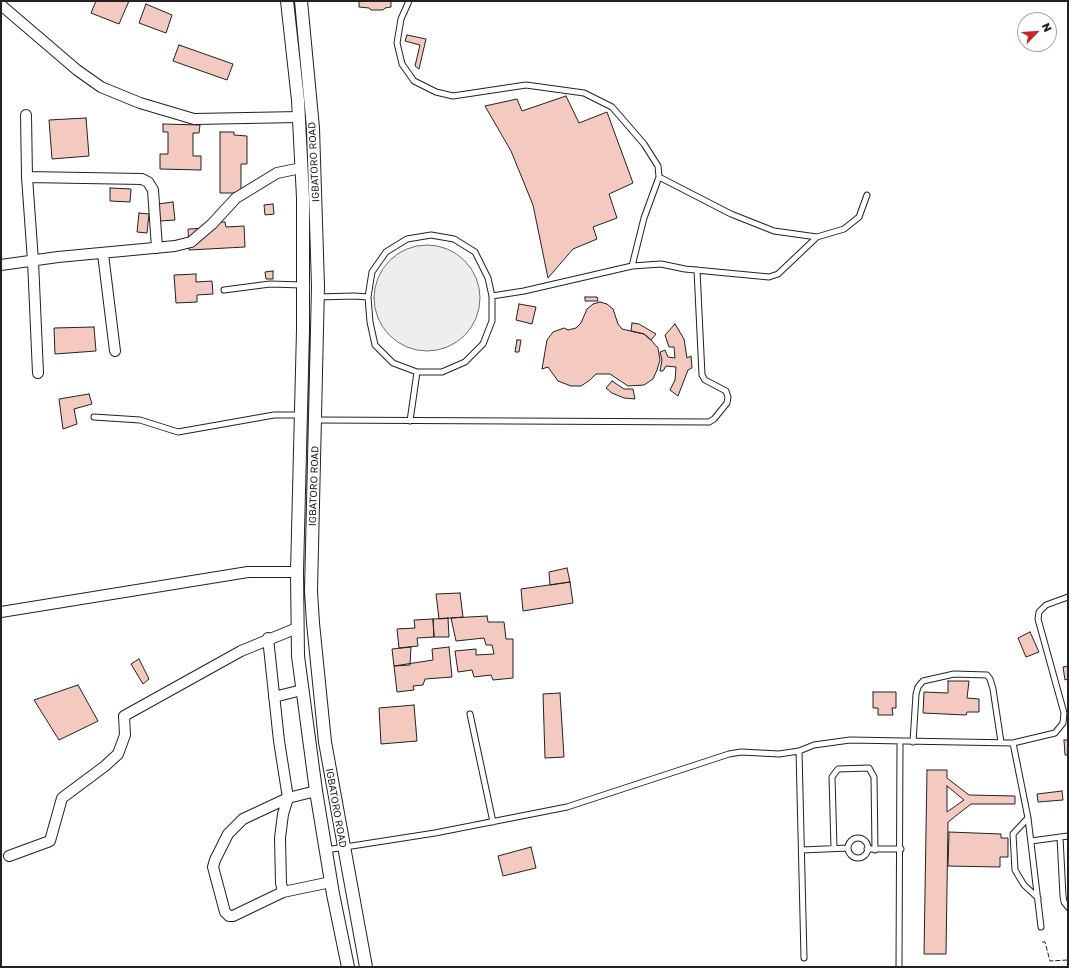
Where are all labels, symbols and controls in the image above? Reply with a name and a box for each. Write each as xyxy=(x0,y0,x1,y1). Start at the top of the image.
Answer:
north arrow xyxy=(1017,12,1057,52)
text: N xyxy=(1040,21,1055,34)
street label: IGBATORO ROAD xyxy=(306,122,322,202)
street label: IGBATORO ROAD xyxy=(307,446,321,526)
street label: IGBATORO ROAD xyxy=(323,767,349,849)

